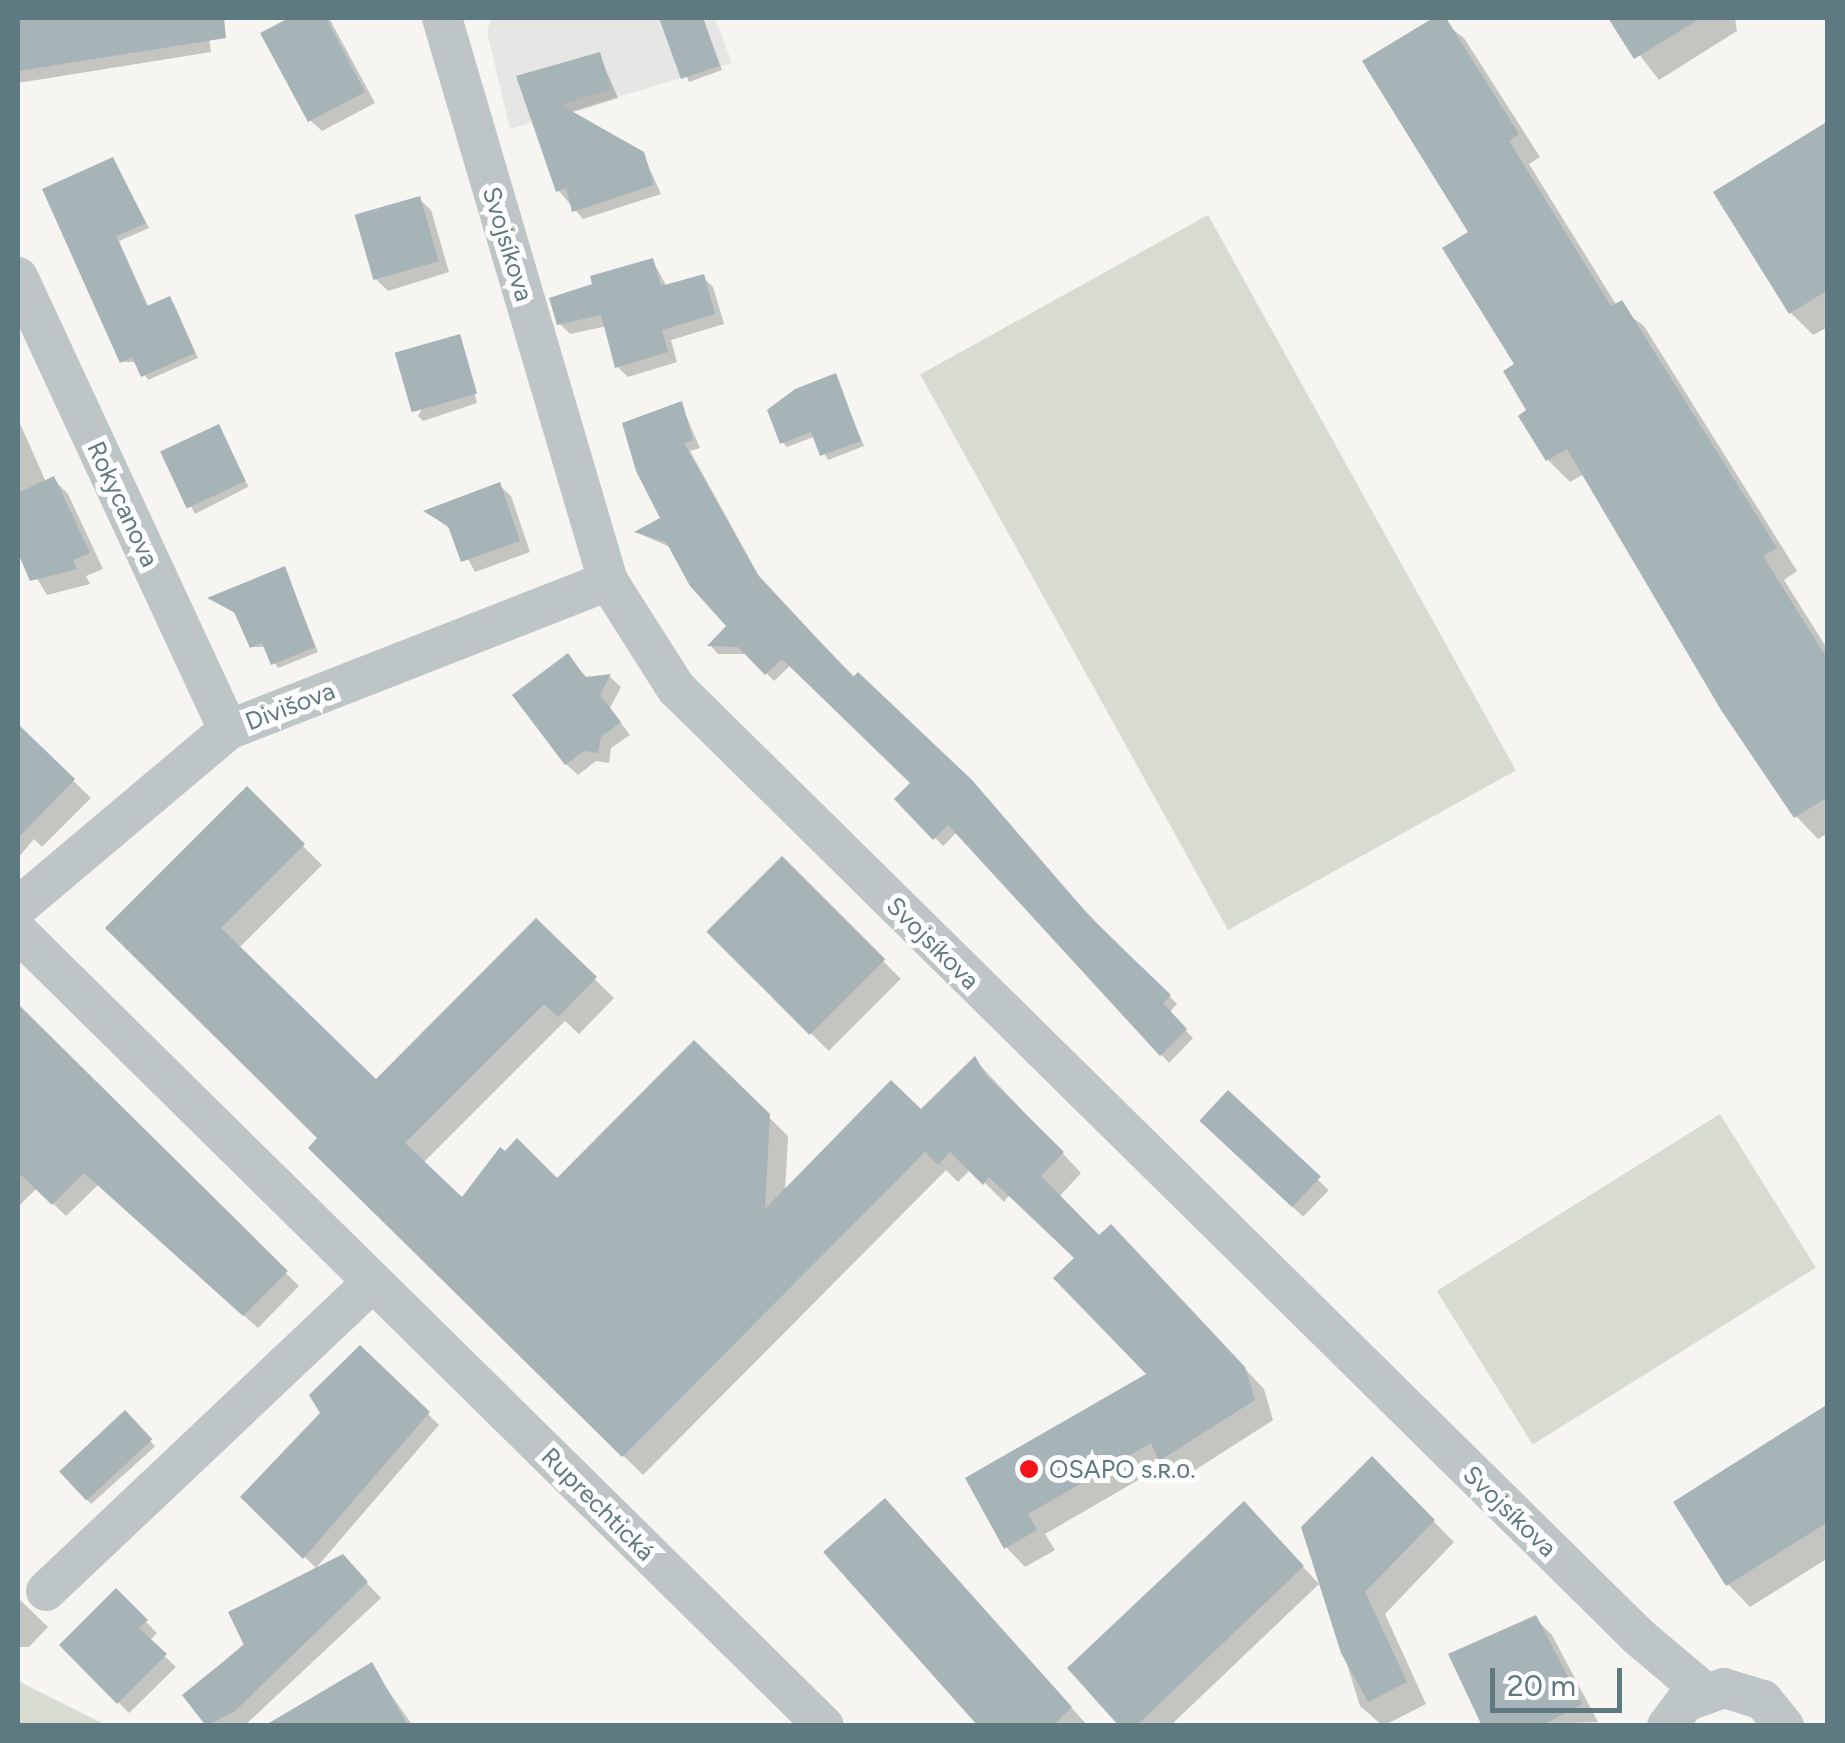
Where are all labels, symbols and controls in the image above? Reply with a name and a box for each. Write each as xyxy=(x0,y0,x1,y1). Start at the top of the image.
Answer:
street label: Svojsíkova xyxy=(476,183,540,305)
street label: Rokycanova xyxy=(81,436,165,572)
street label: Divišova xyxy=(241,675,339,737)
street label: Svojsíkova xyxy=(881,891,985,995)
street label: Ruprechtická xyxy=(535,1441,661,1567)
place label: OSAPO s.ʀ.ᴏ. xyxy=(1049,1454,1195,1484)
marker: OSAPO s.ʀ.ᴏ. xyxy=(1018,1458,1040,1480)
street label: Svojsíkova xyxy=(1457,1459,1563,1563)
scale bar xyxy=(1495,1648,1628,1710)
text: 20 m xyxy=(1507,1667,1576,1704)

